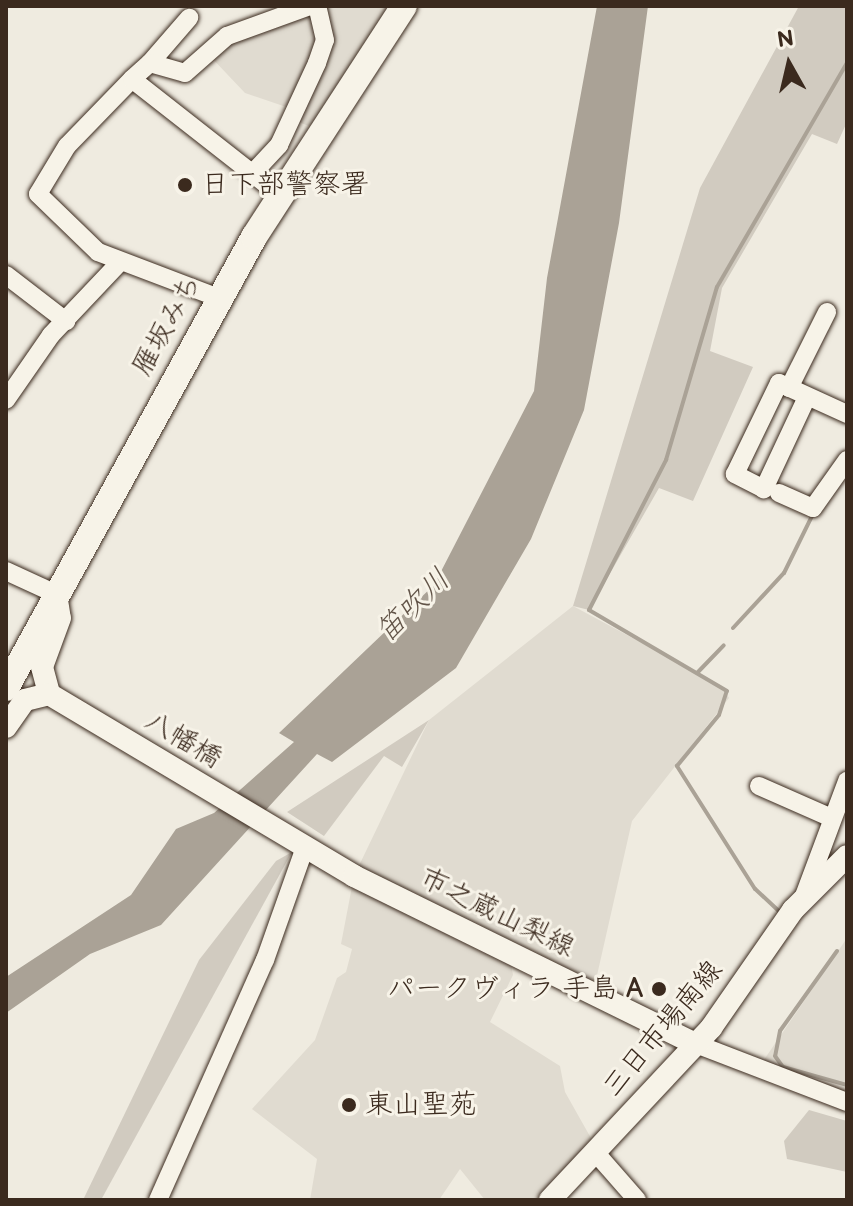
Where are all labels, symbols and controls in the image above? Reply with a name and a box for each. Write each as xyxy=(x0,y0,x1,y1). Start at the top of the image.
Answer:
north arrow xyxy=(749,24,829,104)
text: N xyxy=(776,25,796,54)
place label: 日下部警察署 xyxy=(201,168,369,202)
marker: 日下部警察署 xyxy=(176,176,194,194)
street label: 雁坂みち xyxy=(125,268,209,382)
water label: 笛吹川 xyxy=(368,562,458,650)
street label: 八幡橋 xyxy=(138,704,228,776)
street label: 市之蔵山梨線 xyxy=(414,861,580,965)
street label: 三日市場南線 xyxy=(596,954,730,1104)
place label: パークヴィラ 手島 A xyxy=(387,972,643,1006)
marker: パークヴィラ 手島 A xyxy=(650,980,668,998)
place label: 東山聖苑 xyxy=(365,1088,477,1122)
marker: 東山聖苑 xyxy=(340,1096,358,1114)

